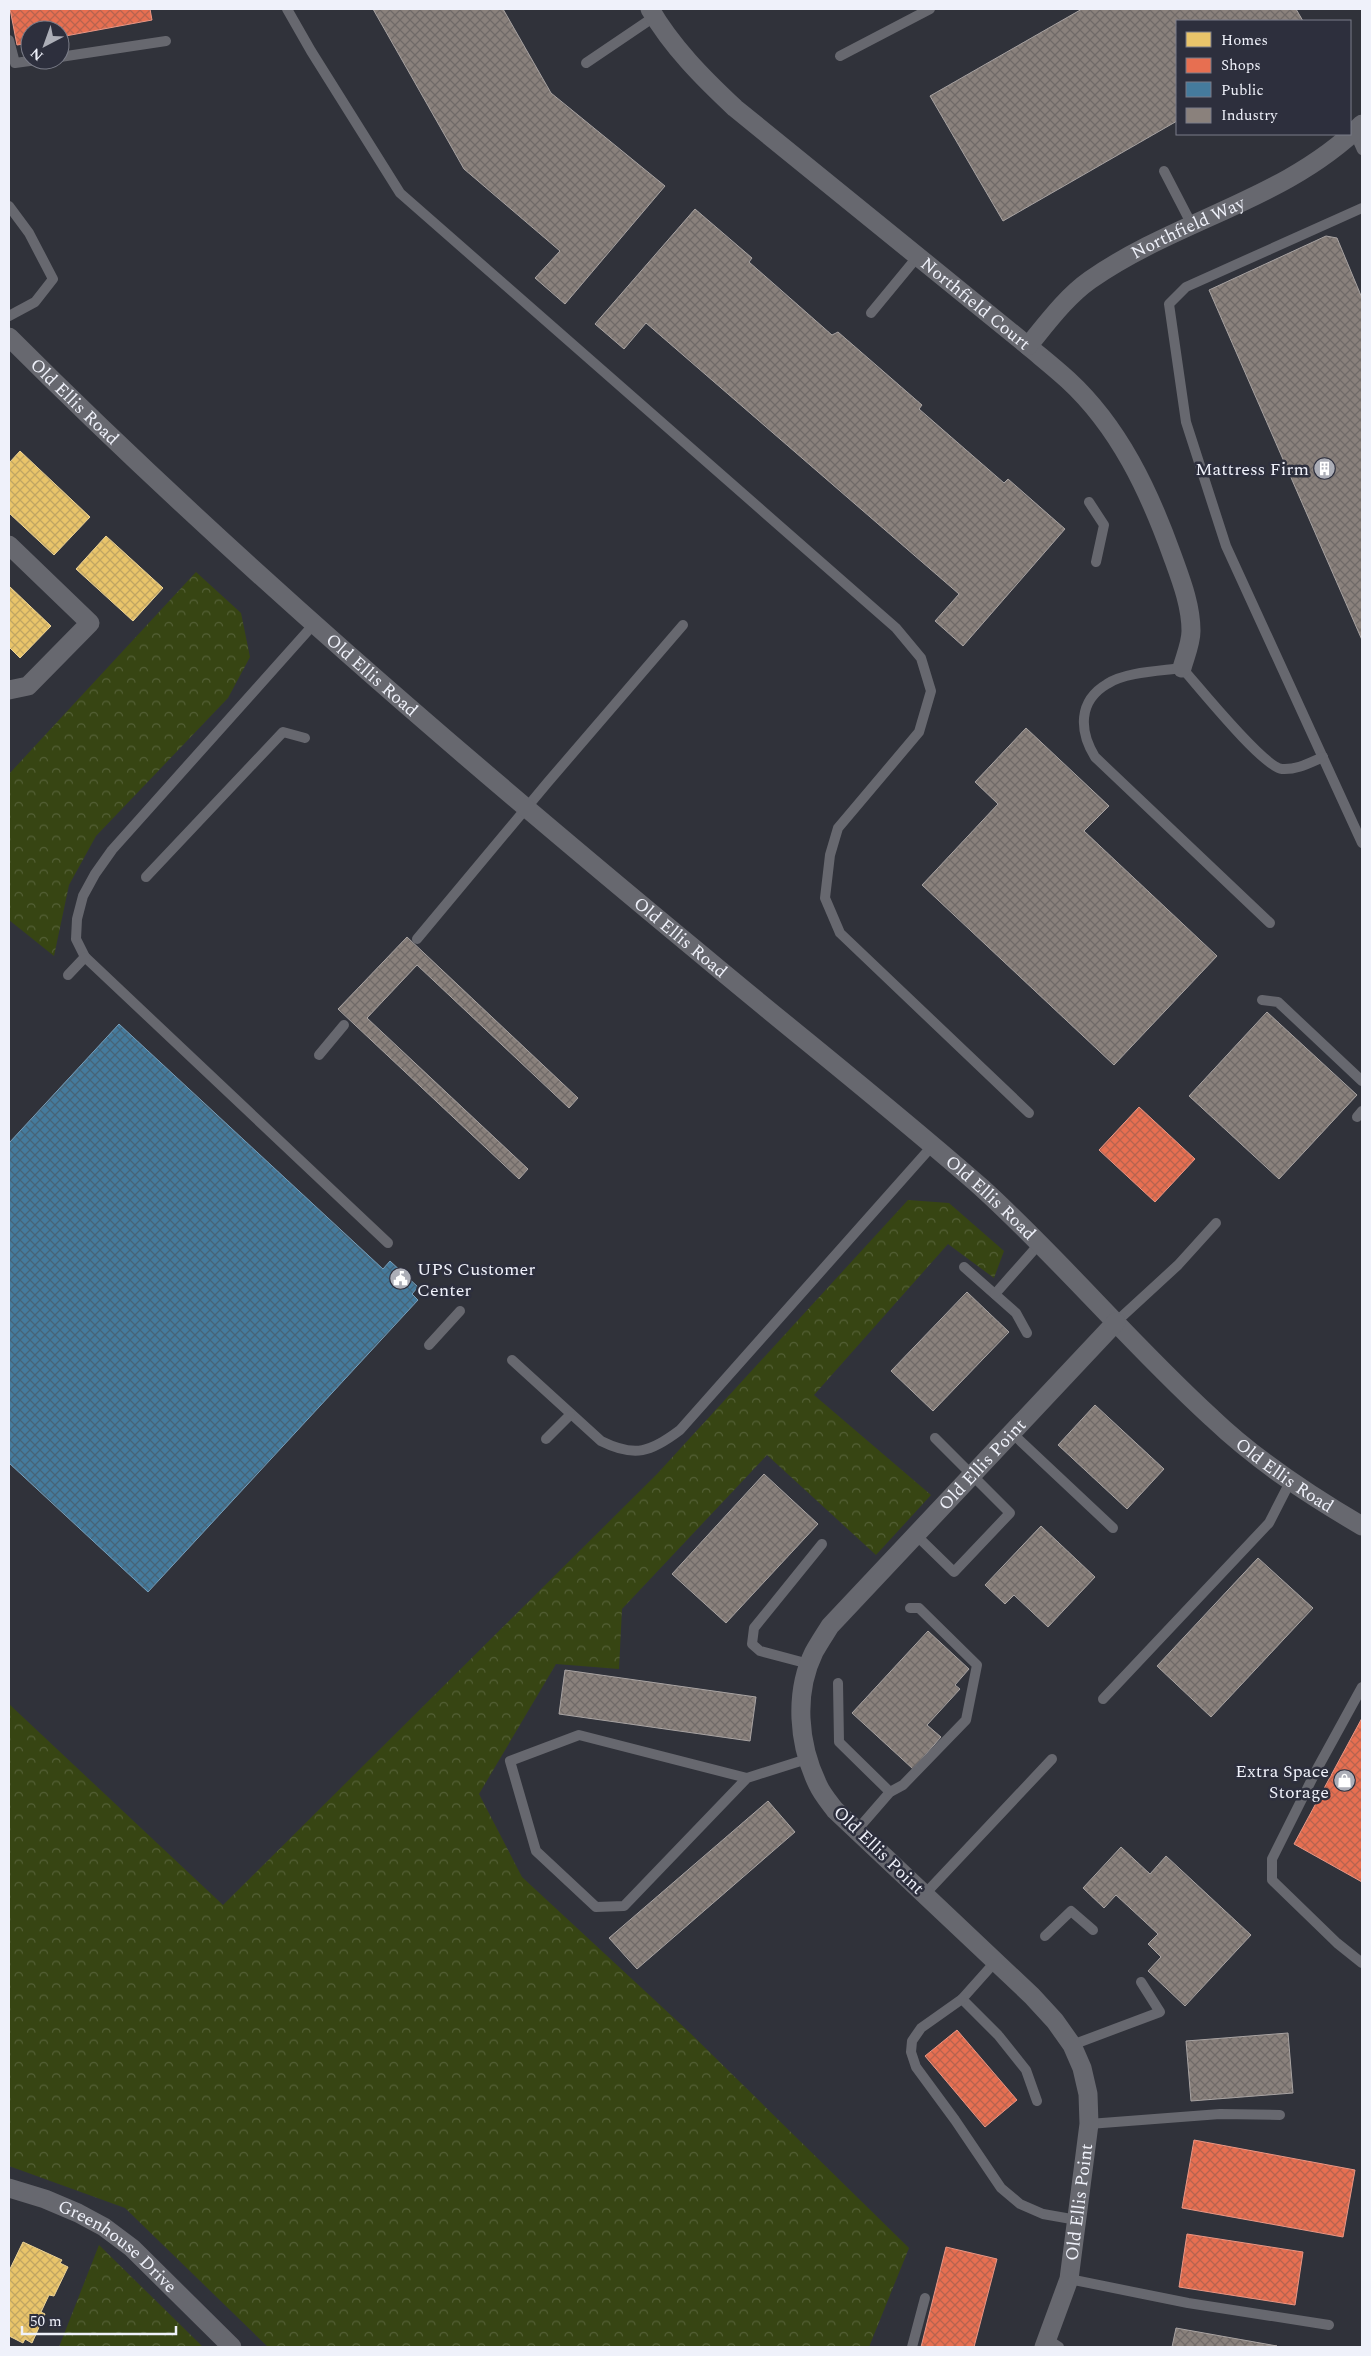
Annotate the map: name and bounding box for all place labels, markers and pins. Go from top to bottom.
place label: Mattress Firm [1195,456,1309,483]
building icon: Mattress Firm [1313,457,1337,481]
place label: UPS Customer Center [417,1256,535,1304]
public building icon: UPS Customer Center [389,1267,413,1291]
place label: Extra Space Storage [1235,1758,1329,1806]
shop icon: Extra Space Storage [1333,1769,1357,1793]

